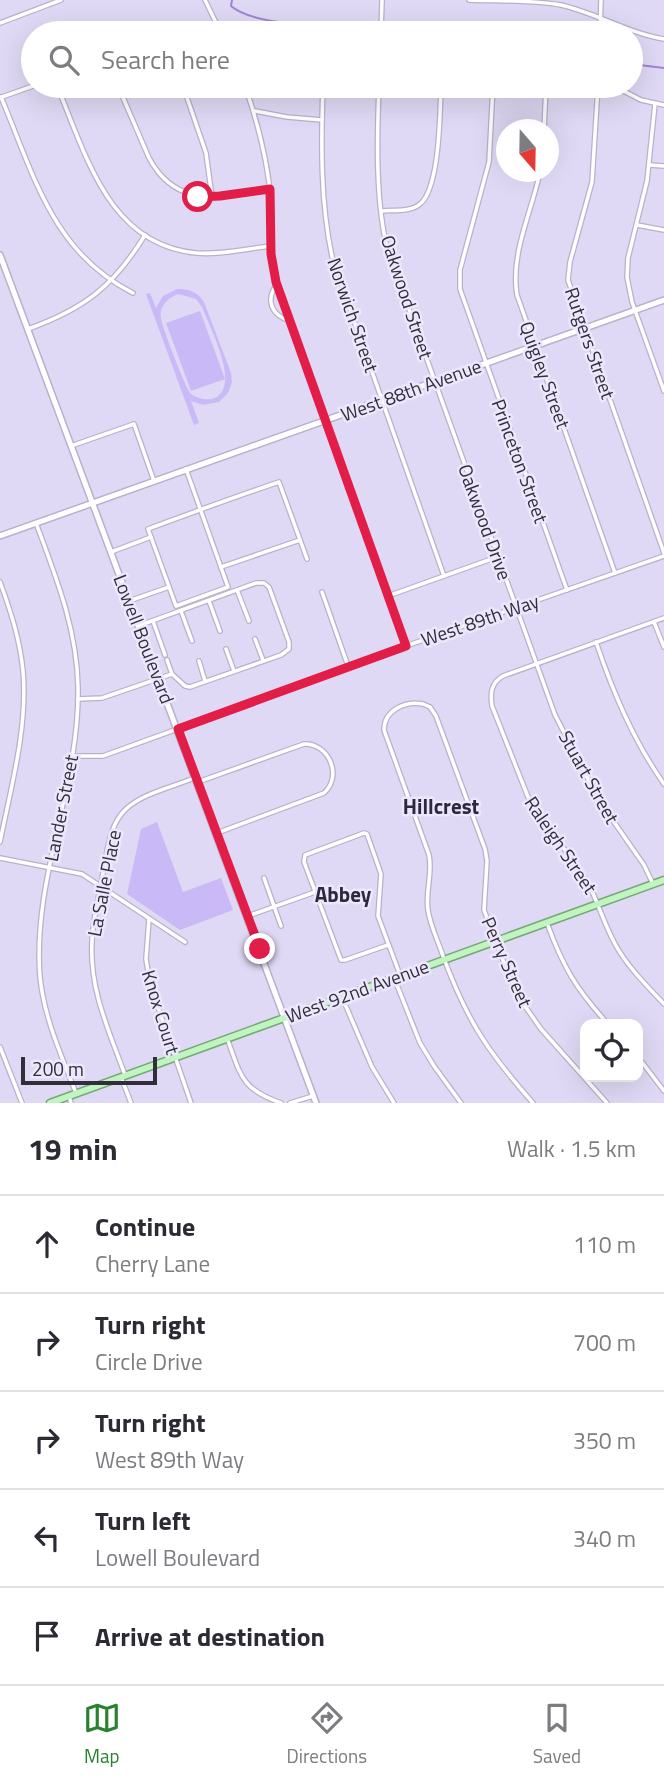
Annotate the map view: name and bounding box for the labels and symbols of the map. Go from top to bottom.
north arrow [496,119,559,182]
route start [182,181,213,212]
street label: Oakwood Street [374,231,441,363]
street label: Norwich Street [320,254,387,376]
street label: Rutgers Street [558,283,623,403]
street label: Quigley Street [513,317,578,433]
street label: West 88th Avenue [337,351,485,428]
street label: Princeton Street [485,395,556,527]
street label: Oakwood Drive [451,460,520,584]
street label: Lowell Boulevard [106,570,182,708]
street label: West 89th Way [417,586,543,653]
street label: Stuart Street [552,725,627,829]
street label: Lander Street [36,752,85,864]
district label: Hillcrest [403,790,480,822]
street label: Raleigh Street [518,790,605,900]
street label: La Salle Place [79,827,128,939]
district label: Abbey [315,878,372,910]
street label: Perry Street [475,912,540,1012]
route end [244,933,275,964]
street label: West 92nd Avenue [281,951,433,1030]
street label: Knox Court [135,966,188,1058]
scale bar [21,1054,158,1086]

